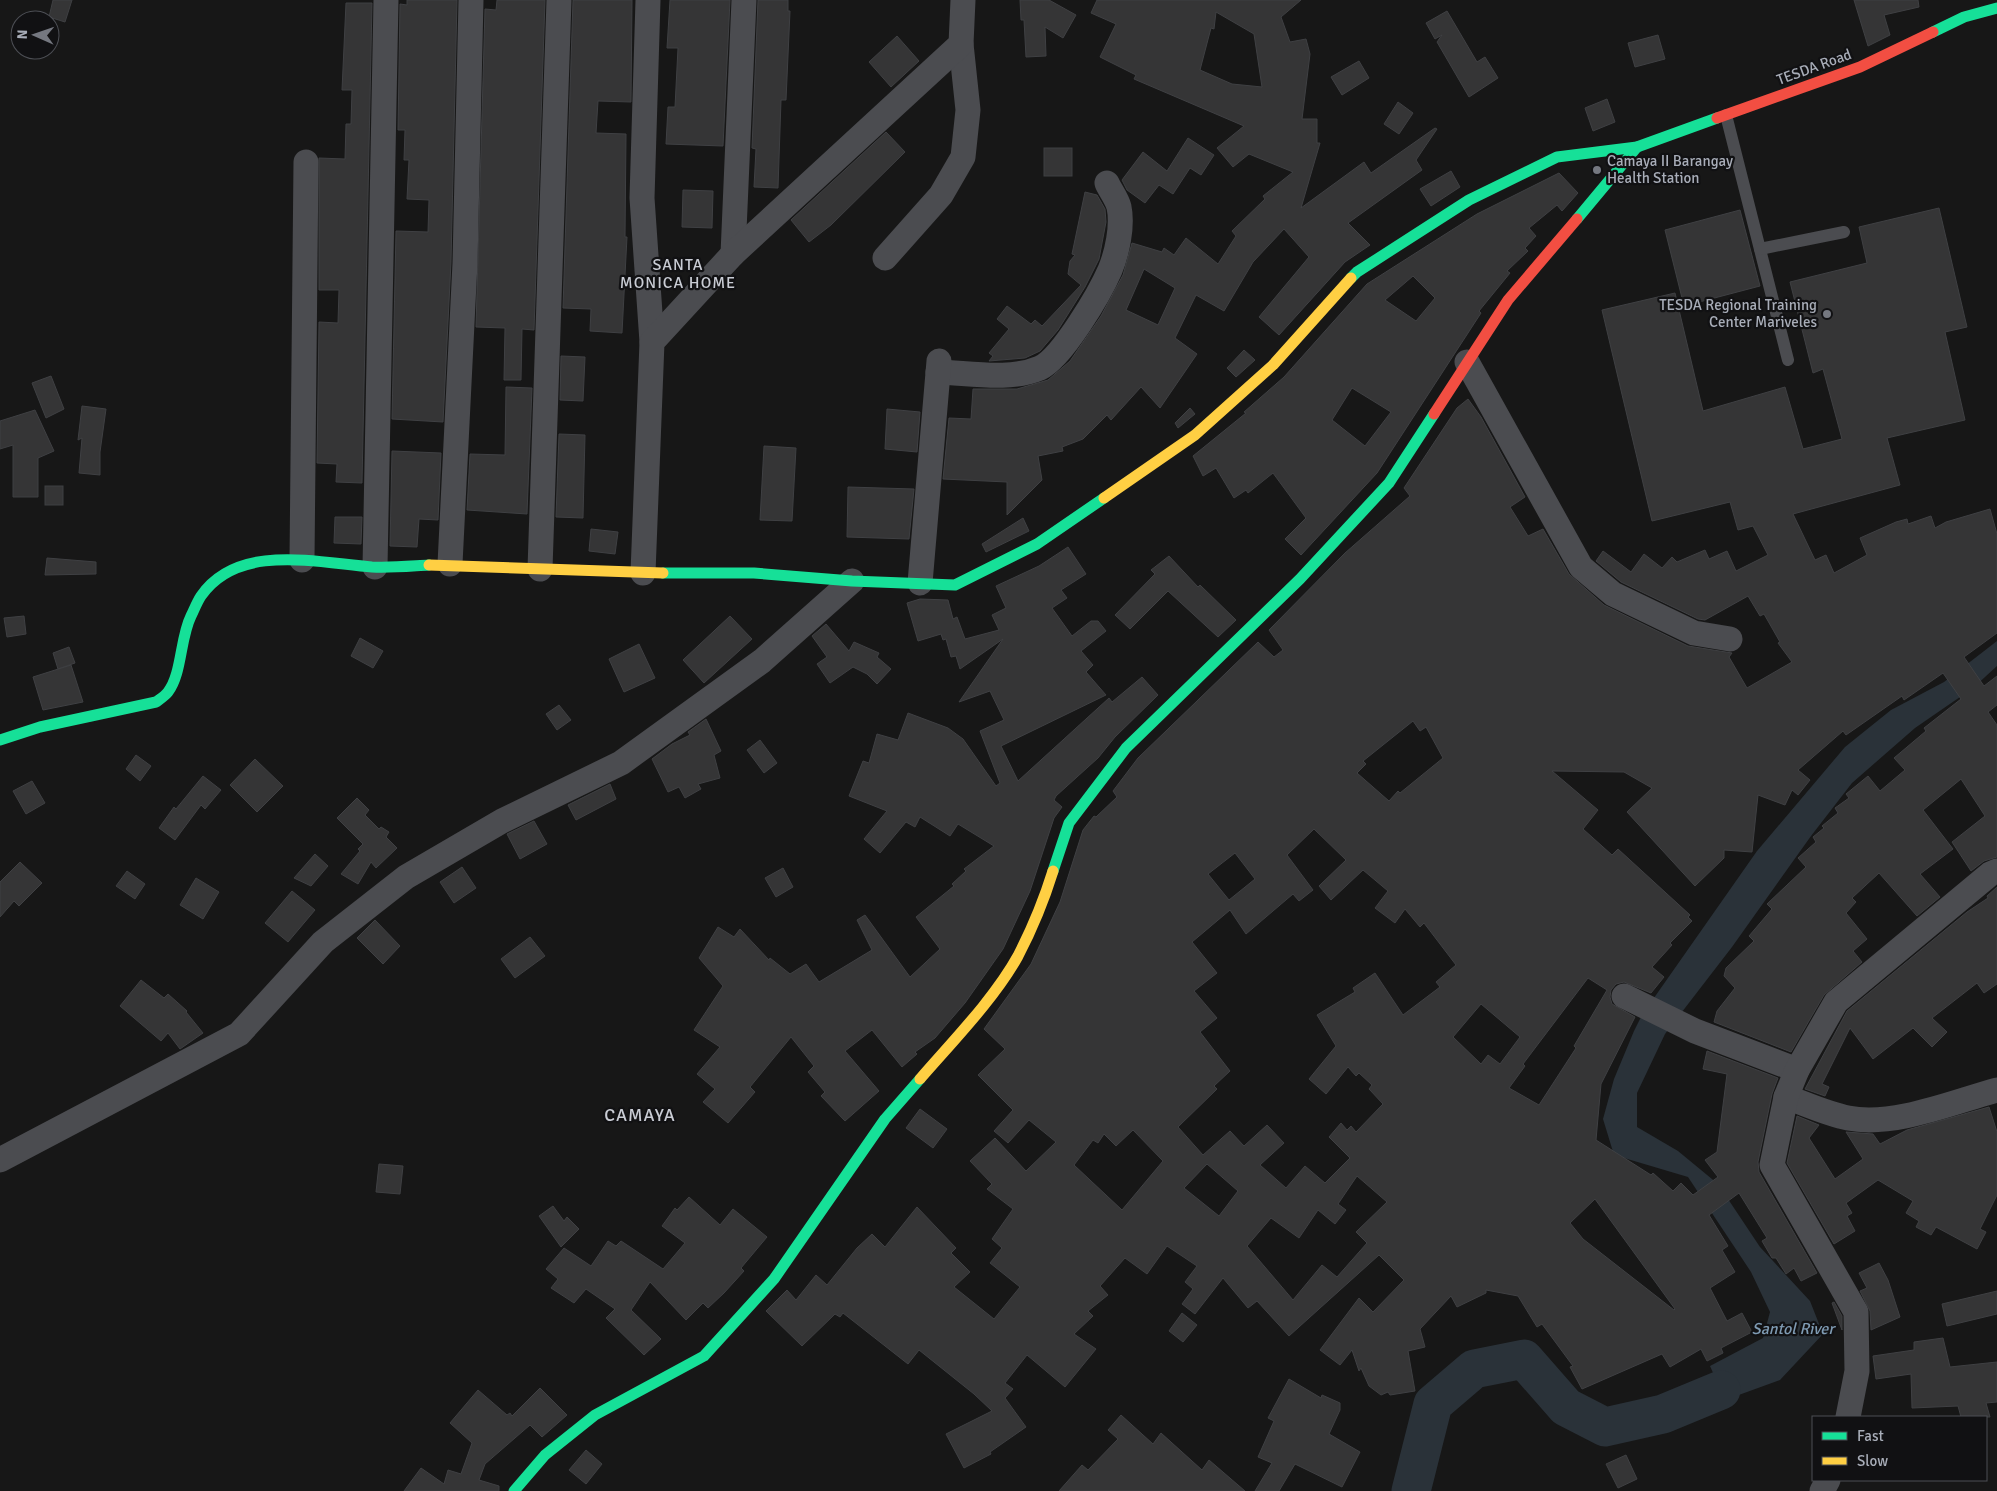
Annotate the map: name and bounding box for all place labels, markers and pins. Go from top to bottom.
place label: Camaya II Barangay Health Station [1607,152,1733,187]
marker: Camaya II Barangay Health Station [1591,164,1603,176]
place label: TESDA Regional Training Center Mariveles [1659,296,1817,331]
marker: TESDA Regional Training Center Mariveles [1821,308,1833,320]

